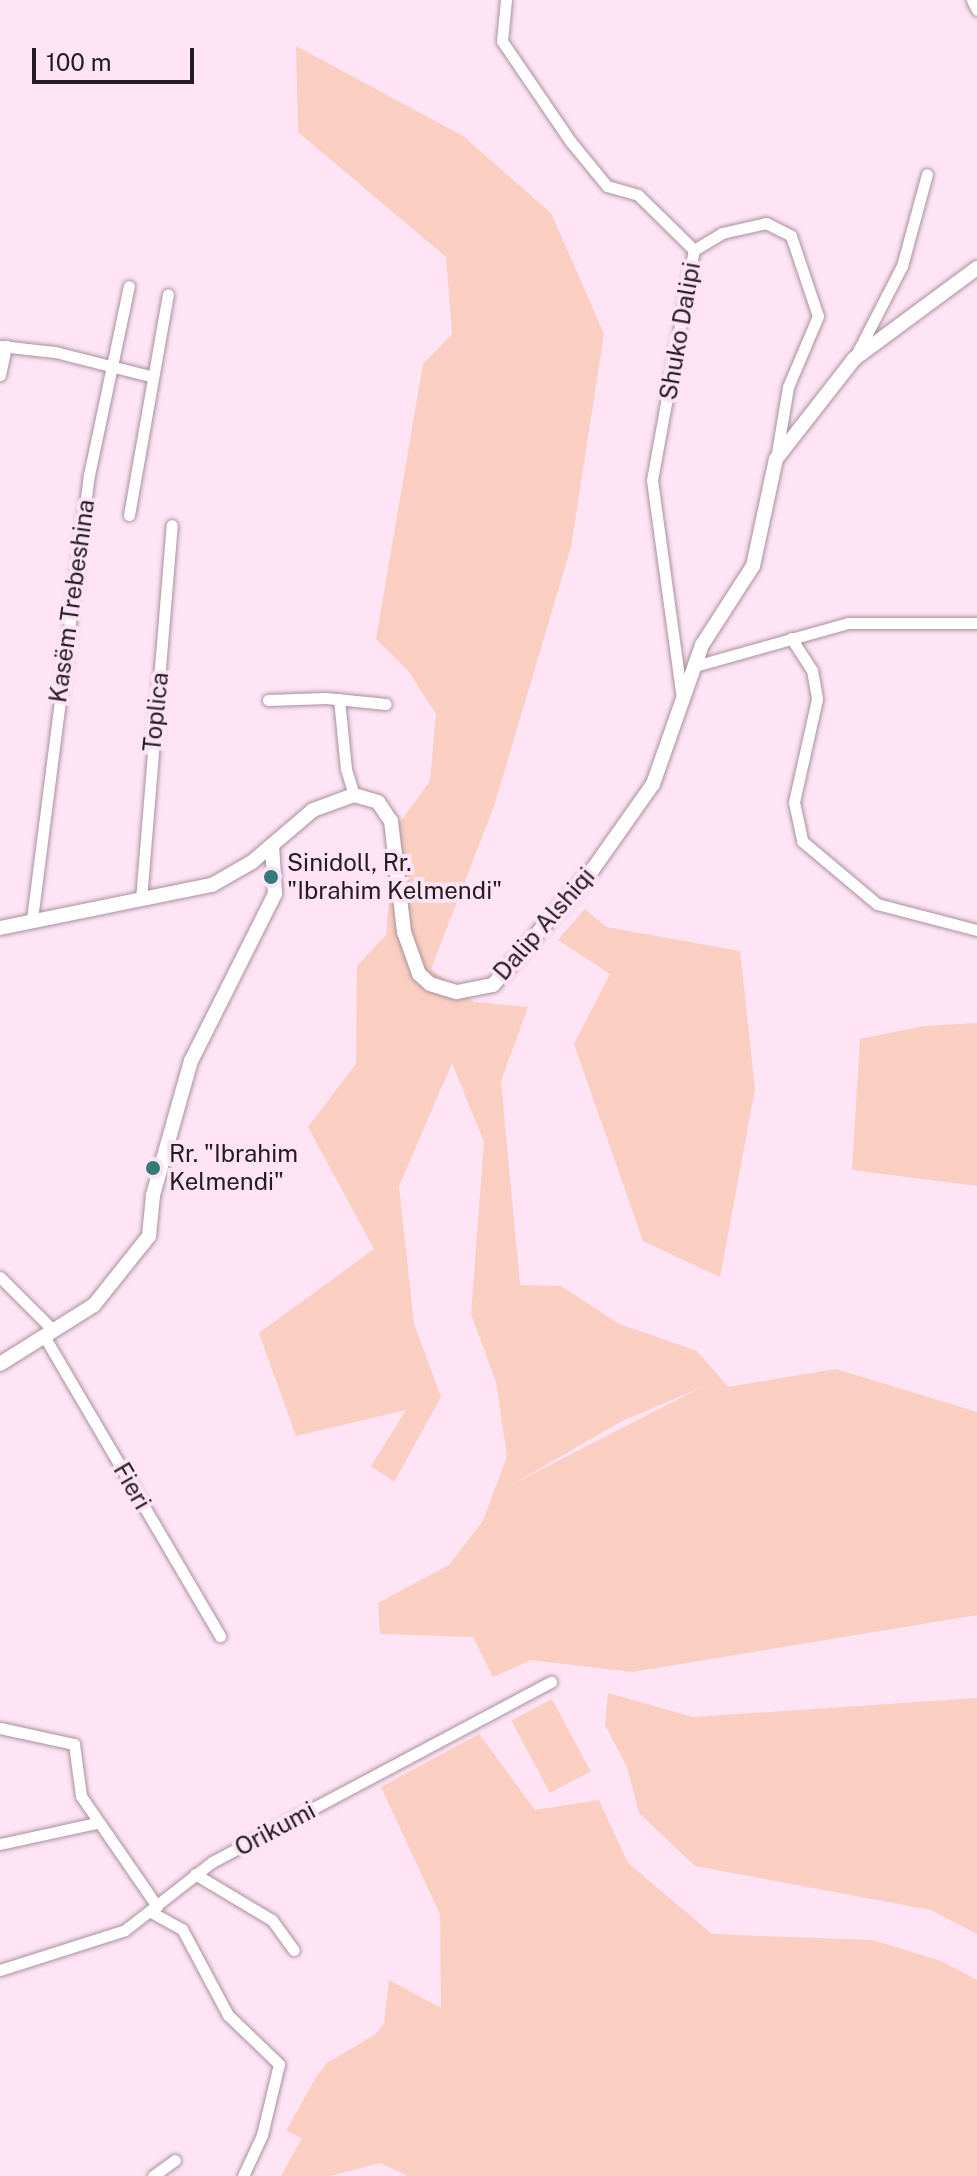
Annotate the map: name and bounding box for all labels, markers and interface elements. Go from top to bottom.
scale bar [36,32,198,82]
text: 100 m [46,48,112,76]
street label: Shuko Dalipi [654,260,706,402]
street label: Kasëm Trebeshina [43,498,101,704]
street label: Toplica [138,671,174,753]
place label: Sinidoll, Rr. "Ibrahim Kelmendi" [287,849,502,905]
street label: Dalip Alshiqi [487,862,601,986]
marker: Sinidoll, Rr. "Ibrahim Kelmendi" [262,868,280,886]
place label: Rr. "Ibrahim Kelmendi" [169,1140,298,1196]
marker: Rr. "Ibrahim Kelmendi" [144,1159,162,1177]
street label: Fieri [107,1458,157,1514]
street label: Orikumi [230,1796,320,1862]

